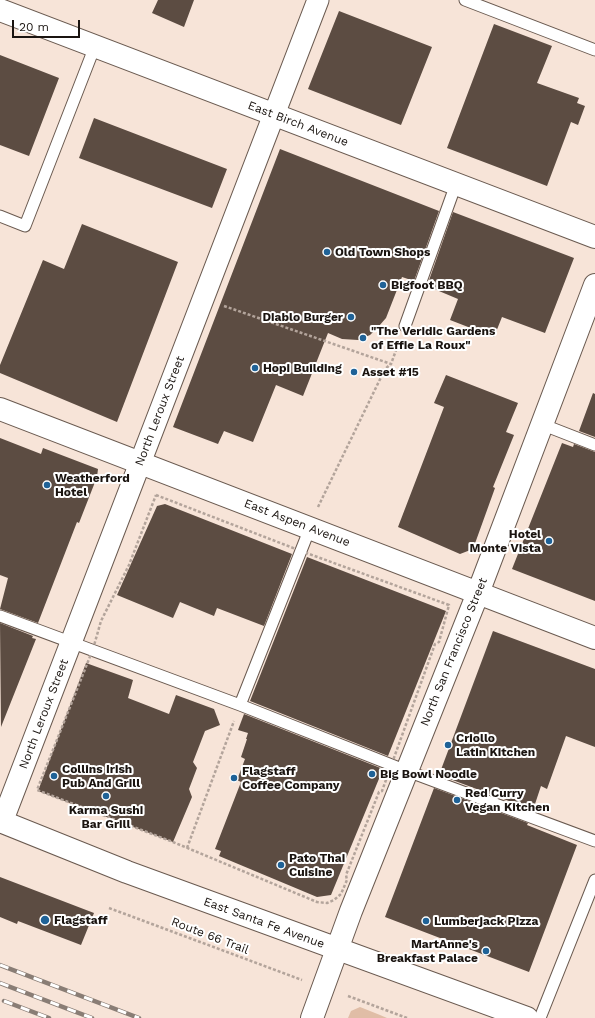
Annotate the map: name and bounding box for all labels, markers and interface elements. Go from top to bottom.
scale bar [14,12,82,38]
text: 20 m [19,20,49,34]
street label: East Birch Avenue [246,98,350,150]
place label: Old Town Shops [335,245,430,259]
marker: Old Town Shops [322,247,332,257]
place label: Bigfoot BBQ [391,278,463,292]
marker: Bigfoot BBQ [378,280,388,290]
place label: Diablo Burger [262,310,343,324]
marker: Diablo Burger [346,312,356,322]
place label: "The Veridic Gardens of Effie La Roux" [371,324,495,352]
marker: "The Veridic Gardens of Effie La Roux" [358,333,368,343]
street label: North Leroux Street [132,354,188,468]
place label: Hopi Building [263,361,342,375]
marker: Hopi Building [250,363,260,373]
place label: Asset #15 [362,365,419,379]
marker: Asset #15 [349,367,359,377]
place label: Weatherford Hotel [55,471,130,499]
marker: Weatherford Hotel [42,480,52,490]
street label: East Aspen Avenue [242,496,352,550]
place label: Hotel Monte Vista [470,527,541,555]
marker: Hotel Monte Vista [544,536,554,546]
street label: North San Francisco Street [418,576,490,728]
street label: North Leroux Street [16,657,72,771]
place label: Criollo Latin Kitchen [456,731,535,759]
marker: Criollo Latin Kitchen [443,740,453,750]
place label: Collins Irish Pub And Grill [62,762,140,790]
place label: Flagstaff Coffee Company [242,764,339,792]
place label: Big Bowl Noodle [380,767,477,781]
marker: Big Bowl Noodle [367,769,377,779]
marker: Collins Irish Pub And Grill [49,771,59,781]
marker: Flagstaff Coffee Company [229,773,239,783]
place label: Red Curry Vegan Kitchen [465,786,550,814]
marker: Karma Sushi Bar Grill [101,791,111,801]
marker: Red Curry Vegan Kitchen [452,795,462,805]
place label: Karma Sushi Bar Grill [69,803,143,831]
place label: Pato Thai Cuisine [289,851,345,879]
marker: Pato Thai Cuisine [276,860,286,870]
street label: East Santa Fe Avenue [202,894,326,952]
place label: Flagstaff [54,913,108,927]
marker: Flagstaff [39,914,51,926]
place label: Lumberjack Pizza [434,914,538,928]
street label: Route 66 Trail [169,915,251,957]
marker: Lumberjack Pizza [421,916,431,926]
place label: MartAnne's Breakfast Palace [377,937,478,965]
marker: MartAnne's Breakfast Palace [481,946,491,956]

